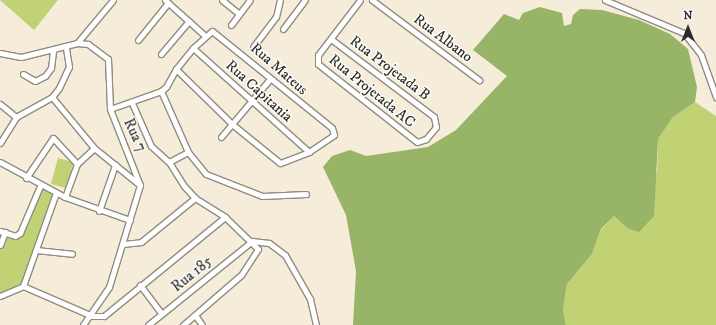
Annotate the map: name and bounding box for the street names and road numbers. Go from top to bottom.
street label: Rua Albano [410,10,476,66]
street label: Rua Projetada B [346,32,434,104]
street label: Rua Mateus [247,39,311,99]
street label: Rua Projetada AC [325,51,419,131]
street label: Rua Capitania [222,56,296,126]
street label: Rua 7 [120,115,150,155]
street label: Rua 185 [168,252,216,296]

